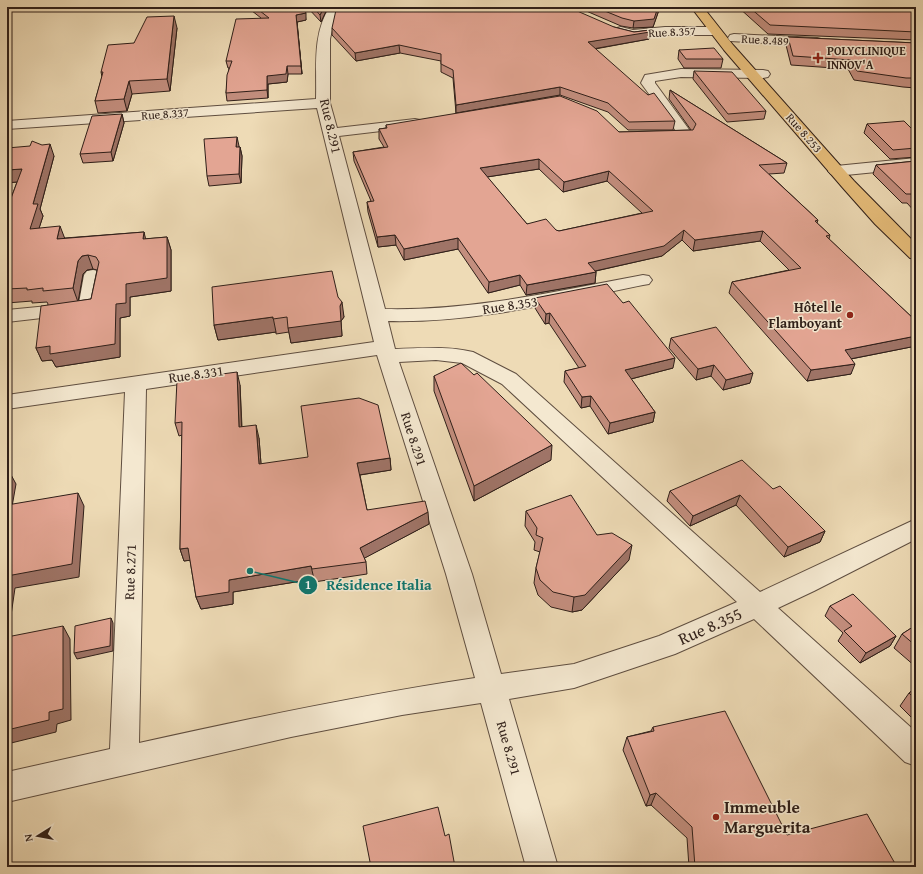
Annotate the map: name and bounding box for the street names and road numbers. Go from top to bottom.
street label: Rue 8.357 [648,22,696,41]
street label: Rue 8.489 [741,30,790,49]
street label: Rue 8.291 [315,97,347,155]
street label: Rue 8.337 [141,103,190,124]
street label: Rue 8.253 [782,109,827,156]
street label: Rue 8.353 [481,291,539,319]
street label: Rue 8.331 [167,360,225,388]
street label: Rue 8.291 [396,409,432,469]
street label: Rue 8.271 [119,544,141,600]
street label: Rue 8.355 [674,600,746,651]
street label: Rue 8.291 [492,718,526,778]

